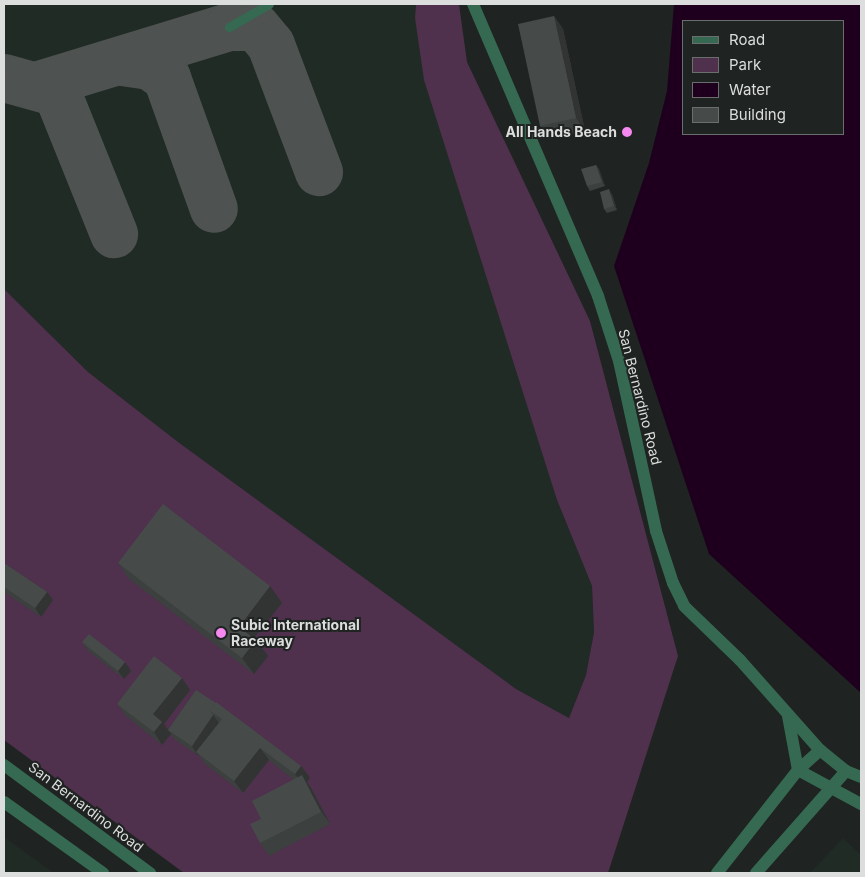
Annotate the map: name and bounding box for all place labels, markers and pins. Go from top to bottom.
place label: All Hands Beach [506,124,617,140]
marker: All Hands Beach [621,126,633,138]
place label: Subic International Raceway [231,617,360,650]
marker: Subic International Raceway [215,627,227,639]

